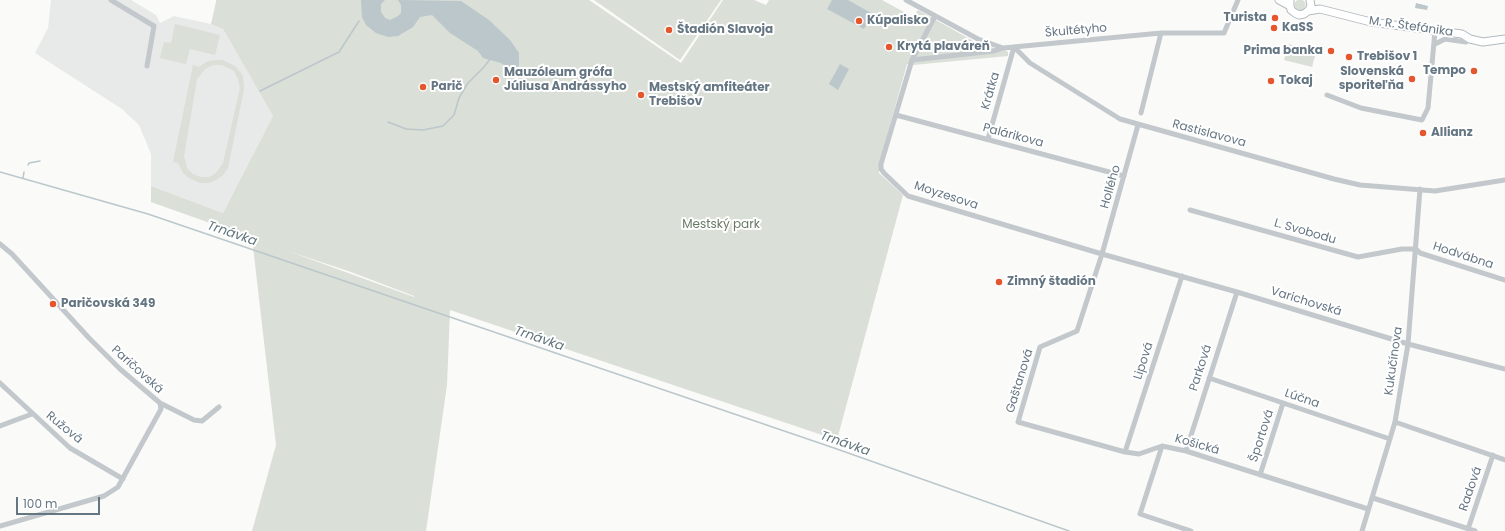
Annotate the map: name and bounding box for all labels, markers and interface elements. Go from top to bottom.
place label: Turista [1223,11,1267,25]
marker: Turista [1270,13,1280,23]
place label: Kúpalisko [867,14,929,28]
street label: M. R. Štefánika [1368,14,1454,40]
marker: Kúpalisko [854,16,864,26]
street label: Škultétyho [1044,21,1108,41]
place label: KaSS [1282,21,1313,35]
place label: Štadión Slavoja [677,23,773,37]
marker: KaSS [1269,23,1279,33]
marker: Štadión Slavoja [664,25,674,35]
place label: Krytá plaváreň [897,40,990,54]
marker: Krytá plaváreň [884,42,894,52]
place label: Prima banka [1243,44,1323,58]
marker: Prima banka [1326,46,1336,56]
place label: Trebišov 1 [1357,50,1417,64]
marker: Trebišov 1 [1344,52,1354,62]
place label: Tempo [1423,64,1466,78]
place label: Slovenská sporiteľňa [1339,65,1404,93]
place label: Mauzóleum grófa Júliusa Andrássyho [504,66,627,94]
marker: Tempo [1469,66,1479,76]
street label: Krátka [979,71,1003,111]
place label: Tokaj [1279,74,1313,88]
marker: Slovenská sporiteľňa [1407,74,1417,84]
marker: Mauzóleum grófa Júliusa Andrássyho [491,75,501,85]
marker: Tokaj [1266,76,1276,86]
place label: Parič [431,80,463,94]
place label: Mestský amfiteáter Trebišov [649,81,770,109]
marker: Parič [418,82,428,92]
marker: Mestský amfiteáter Trebišov [636,90,646,100]
street label: Rastislavova [1171,117,1247,151]
street label: Palárikova [981,121,1045,151]
place label: Allianz [1431,126,1473,140]
marker: Allianz [1418,128,1428,138]
street label: Hollého [1098,164,1124,210]
street label: Moyzesova [912,179,980,213]
street label: L. Svobodu [1272,216,1338,248]
water label: Trnávka [205,218,259,250]
park label: Mestský park [682,218,760,232]
street label: Hodvábna [1431,239,1495,273]
place label: Zimný štadión [1007,275,1096,289]
marker: Zimný štadión [994,277,1004,287]
street label: Varichovská [1269,284,1343,320]
place label: Paričovská 349 [61,297,155,311]
marker: Paričovská 349 [48,299,58,309]
water label: Trnávka [512,323,566,355]
street label: Kukučínova [1382,326,1406,396]
street label: Lipová [1131,340,1157,382]
street label: Paričovská [108,343,166,397]
street label: Parková [1187,343,1215,393]
street label: Gaštanová [1003,347,1037,415]
street label: Lúčna [1283,386,1321,412]
street label: Športová [1247,408,1277,464]
street label: Ružová [43,409,85,447]
water label: Trnávka [818,428,872,460]
street label: Košická [1173,432,1221,458]
street label: Radová [1457,465,1485,513]
scale bar [18,489,102,515]
text: 100 m [23,495,57,512]

